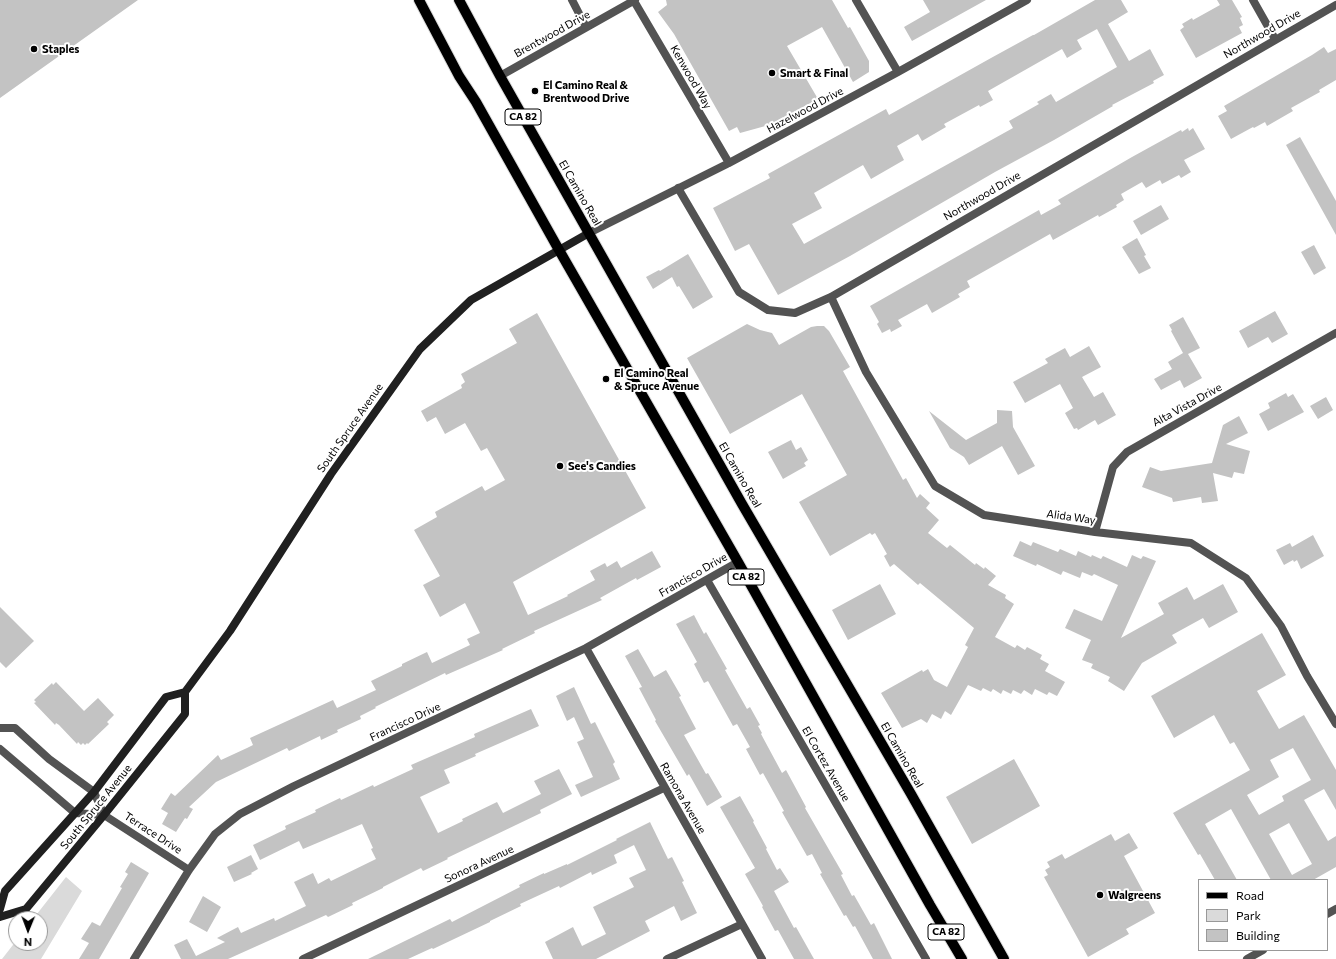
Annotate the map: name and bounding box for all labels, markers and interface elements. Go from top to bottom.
street label: Northwood Drive [1221,7,1303,61]
street label: Brentwood Drive [512,8,592,60]
place label: Staples [42,42,79,56]
street label: Kenwood Way [667,43,715,111]
marker: Staples [29,44,39,54]
place label: Smart & Final [780,66,848,80]
marker: Smart & Final [767,68,777,78]
place label: El Camino Real & Brentwood Drive [543,78,629,104]
street label: Hazelwood Drive [764,84,846,136]
marker: El Camino Real & Brentwood Drive [530,86,540,96]
road number: CA 82 [505,109,541,125]
street label: El Camino Real [556,158,604,228]
street label: Northwood Drive [941,169,1023,223]
place label: El Camino Real & Spruce Avenue [614,366,699,392]
marker: El Camino Real & Spruce Avenue [601,374,611,384]
street label: South Spruce Avenue [314,381,386,475]
street label: Alta Vista Drive [1150,381,1224,429]
street label: El Camino Real [716,440,764,510]
place label: See's Candies [568,459,636,473]
marker: See's Candies [555,461,565,471]
street label: Alida Way [1046,507,1096,527]
street label: Francisco Drive [657,550,729,600]
road number: CA 82 [728,569,764,585]
street label: Francisco Drive [368,700,442,744]
street label: El Camino Real [878,720,926,790]
street label: El Cortez Avenue [799,724,853,804]
street label: Ramona Avenue [657,760,709,836]
street label: South Spruce Avenue [58,762,134,852]
street label: Terrace Drive [122,809,184,857]
street label: Sonora Avenue [442,842,516,886]
legend [1198,879,1328,951]
place label: Walgreens [1108,888,1161,902]
text: Road [1236,888,1264,902]
marker: Walgreens [1095,890,1105,900]
text: Park [1236,908,1261,922]
north arrow [8,911,48,951]
road number: CA 82 [928,924,964,940]
text: Building [1236,928,1280,942]
text: N [24,936,32,949]

